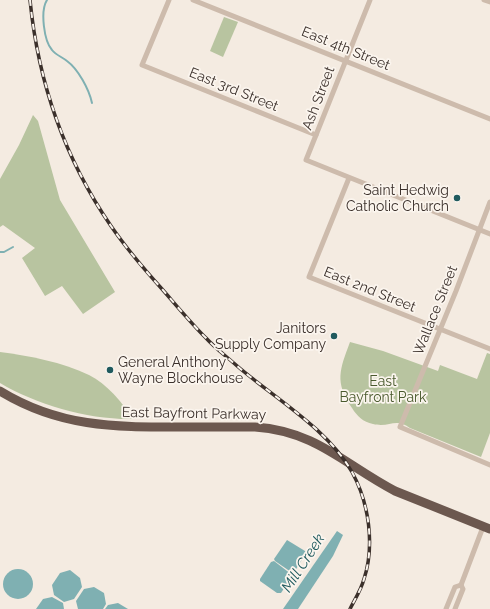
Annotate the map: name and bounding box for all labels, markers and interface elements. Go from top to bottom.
street label: East 4th Street [299,23,393,73]
street label: East 3rd Street [187,64,281,114]
street label: Ash Street [299,64,338,132]
place label: Saint Hedwig Catholic Church [346,182,449,214]
marker: Saint Hedwig Catholic Church [452,193,462,203]
street label: East 2nd Street [322,263,419,315]
street label: Wallace Street [410,263,460,357]
place label: Janitors Supply Company [215,320,326,352]
marker: Janitors Supply Company [329,331,339,341]
place label: General Anthony Wayne Blockhouse [118,354,243,386]
marker: General Anthony Wayne Blockhouse [105,365,115,375]
park label: East Bayfront Park [340,373,427,405]
street label: East Bayfront Parkway [122,404,267,422]
water label: Mill Creek [278,530,328,596]

